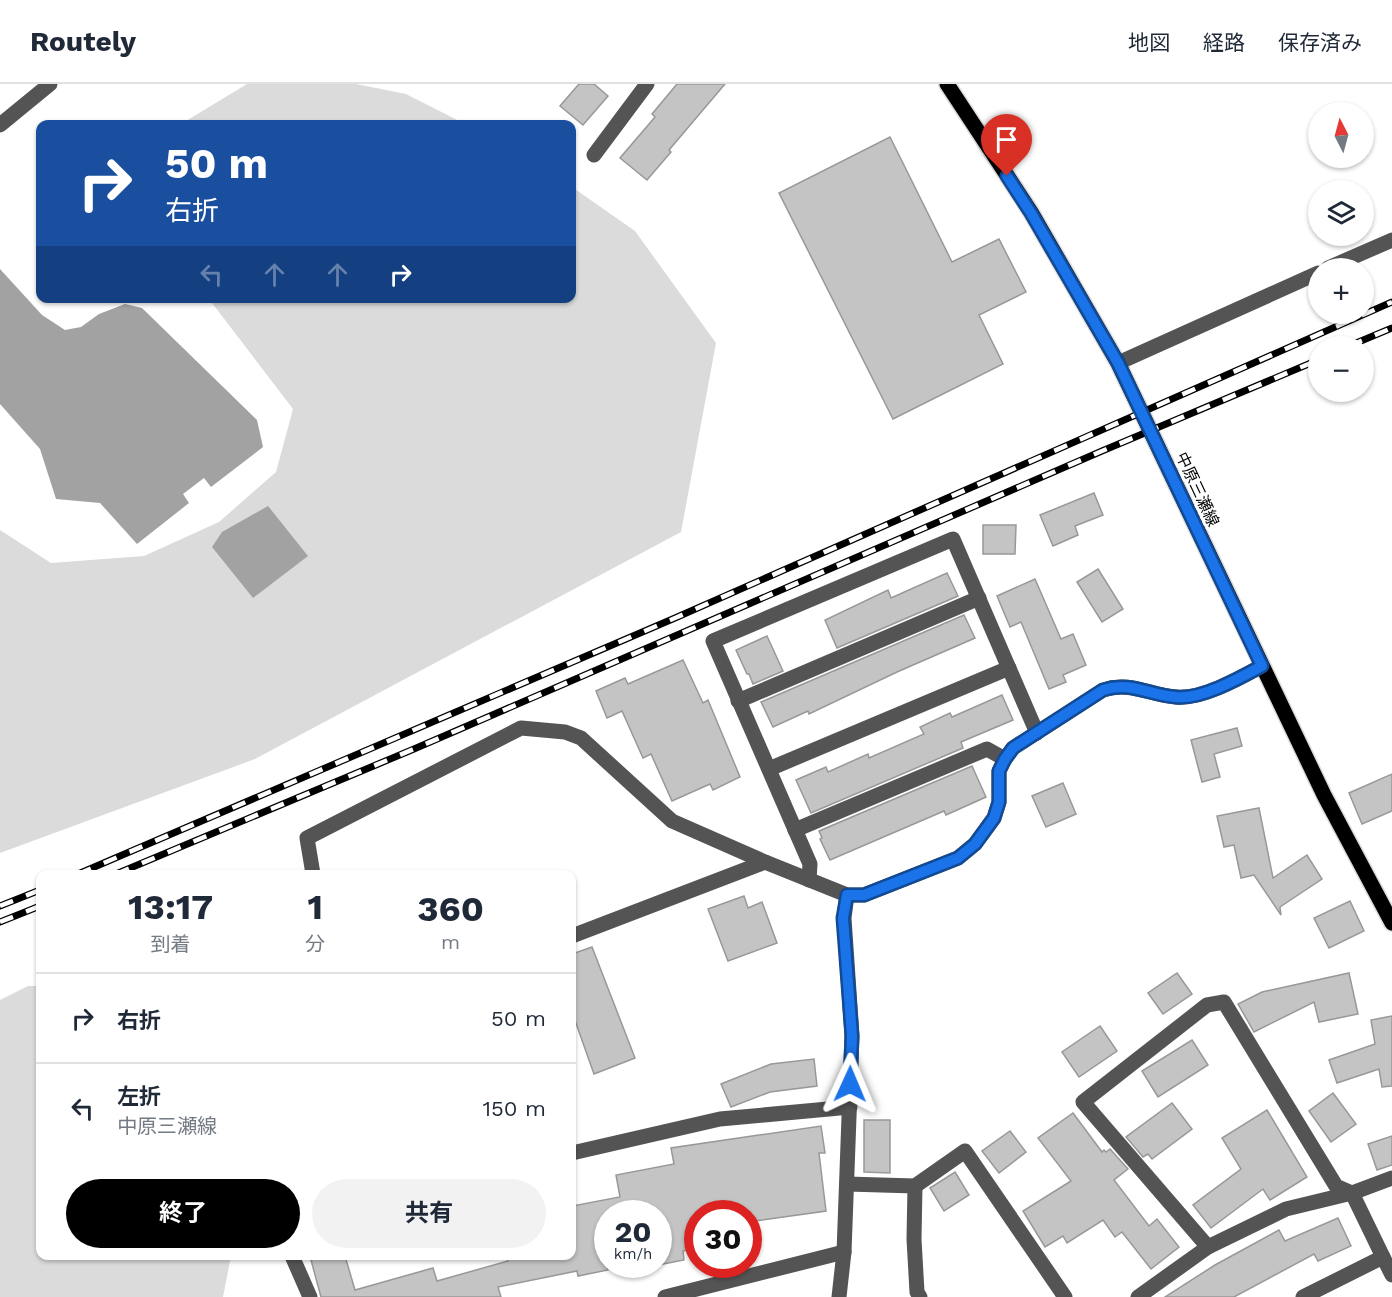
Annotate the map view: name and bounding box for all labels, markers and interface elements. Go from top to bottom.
text: Routely [30,25,136,58]
text: 地図 [1128,30,1170,55]
text: 経路 [1203,30,1245,55]
text: 保存済み [1278,30,1362,55]
north arrow [1308,102,1374,168]
map controls [1308,102,1374,402]
pin [981,114,1032,176]
icon: arrive [990,123,1023,156]
text: 50 m [165,139,268,188]
icon: right [66,144,144,222]
button: layers [1308,180,1374,246]
text: 右折 [165,195,219,227]
icon: left [195,258,228,291]
icon: ahead [258,258,291,291]
icon: ahead [321,258,354,291]
icon: right [384,258,417,291]
button: + [1308,258,1374,324]
button: − [1308,336,1374,402]
street label: 中原三瀬線 [1172,449,1223,529]
text: 13:17 [128,886,213,928]
text: 1 [307,886,323,928]
text: 360 [417,888,484,930]
text: m [441,930,460,954]
text: 到着 [151,932,191,956]
text: 分 [305,932,325,956]
icon: right [66,1002,99,1035]
text: 50 m [491,1006,546,1031]
text: 右折 [117,1008,161,1033]
position arrow [818,1052,882,1116]
text: 左折 [117,1084,161,1109]
icon: left [66,1092,99,1125]
text: 150 m [482,1096,546,1121]
text: 中原三瀬線 [117,1114,217,1138]
button: 終了 [66,1179,300,1248]
button: 共有 [312,1179,546,1248]
speed limit sign: 30 [684,1200,762,1278]
text: 20 [614,1214,652,1249]
text: km/h [614,1245,652,1263]

